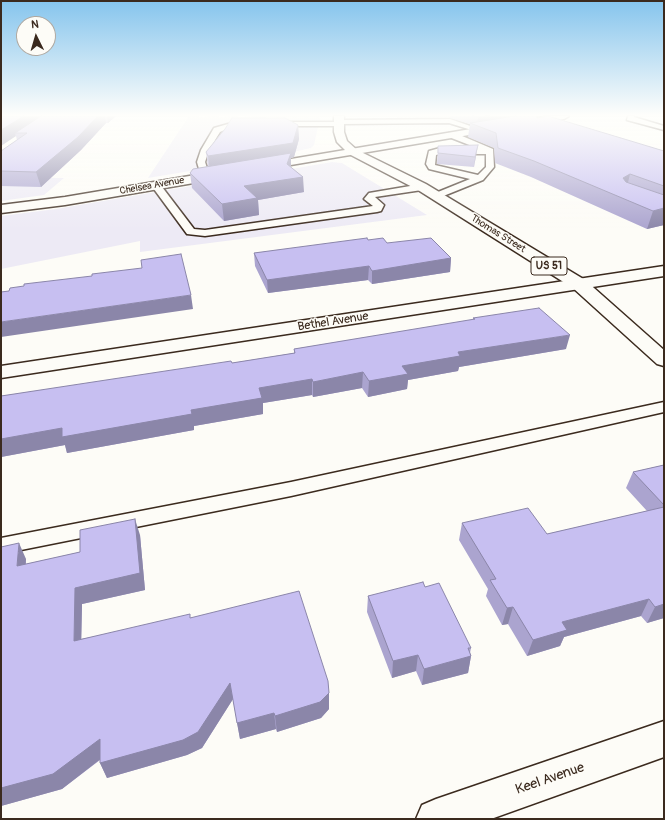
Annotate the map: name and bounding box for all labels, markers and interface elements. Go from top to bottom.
north arrow [16,16,56,56]
text: N [31,18,39,31]
street label: Chelsea Avenue [119,174,185,198]
street label: Thomas Street [468,212,528,256]
road number: US 51 [531,257,567,275]
street label: Bethel Avenue [297,309,369,335]
street label: Keel Avenue [513,759,587,799]

